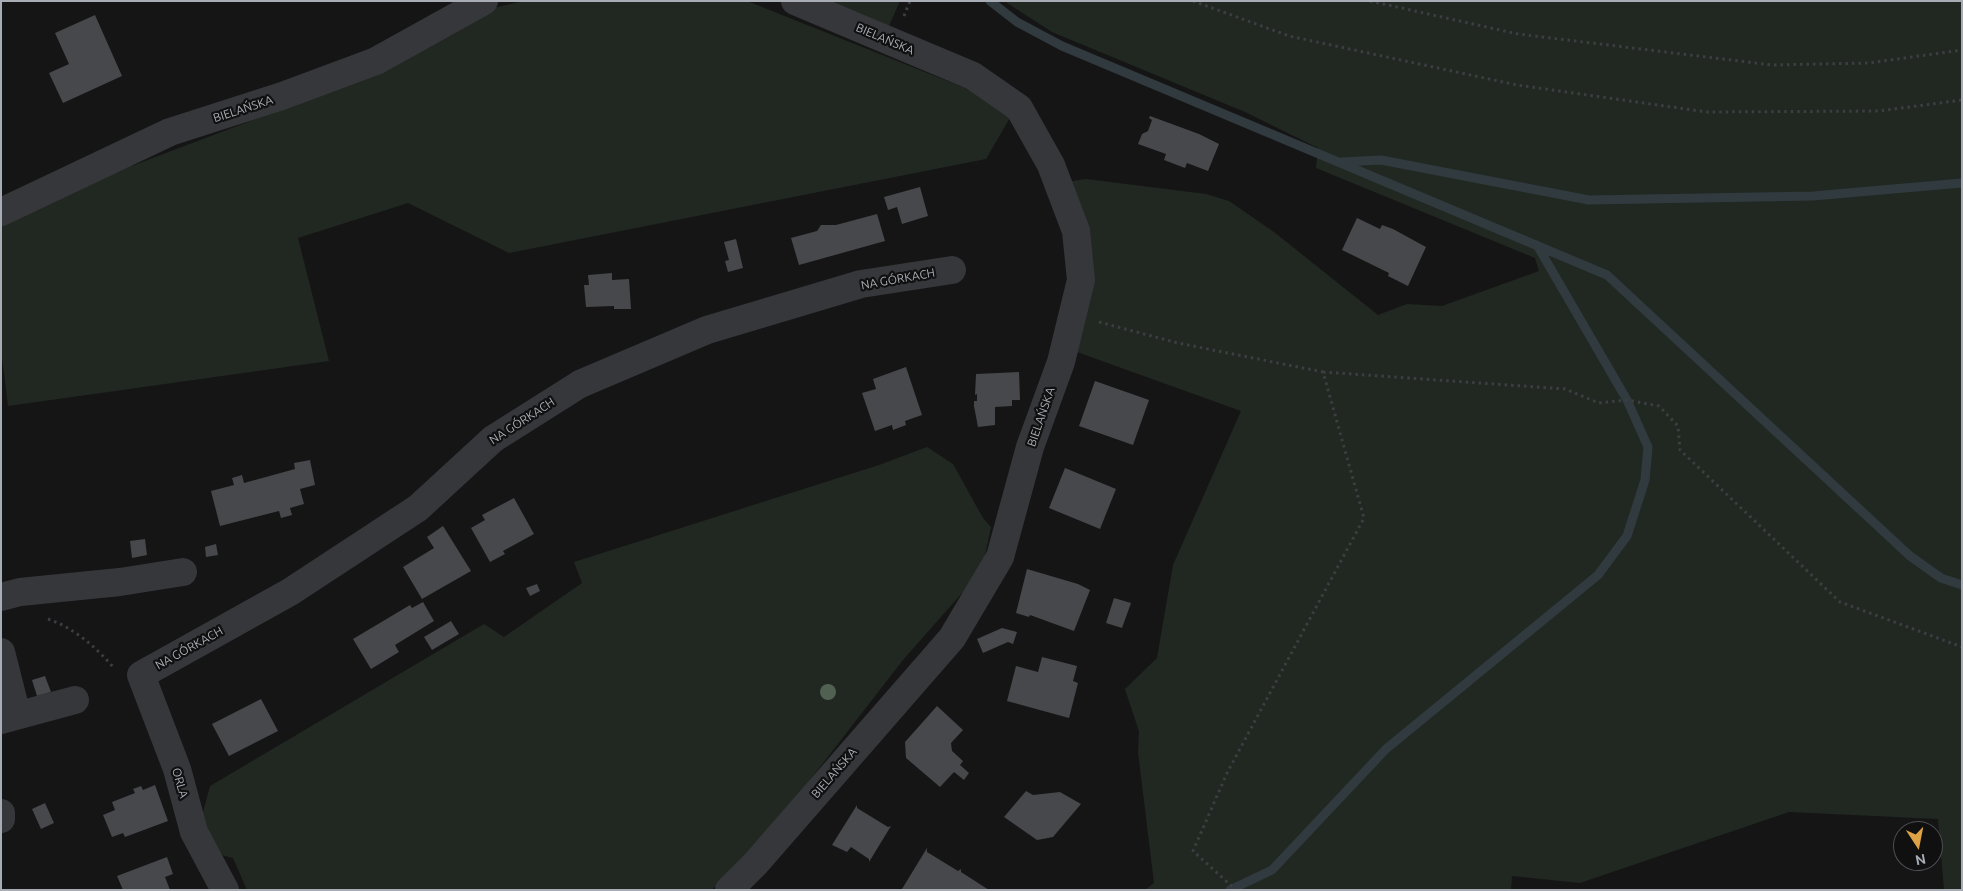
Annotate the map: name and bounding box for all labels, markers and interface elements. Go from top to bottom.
street label: BIELAŃSKA [854,20,916,58]
street label: BIELAŃSKA [211,93,275,125]
street label: NA GÓRKACH [860,265,936,293]
street label: BIELAŃSKA [1024,385,1058,449]
street label: NA GÓRKACH [487,395,557,447]
street label: NA GÓRKACH [153,624,225,672]
street label: BIELAŃSKA [808,745,860,801]
street label: ORLA [169,766,191,800]
north arrow [1893,821,1943,871]
text: N [1914,851,1927,869]

